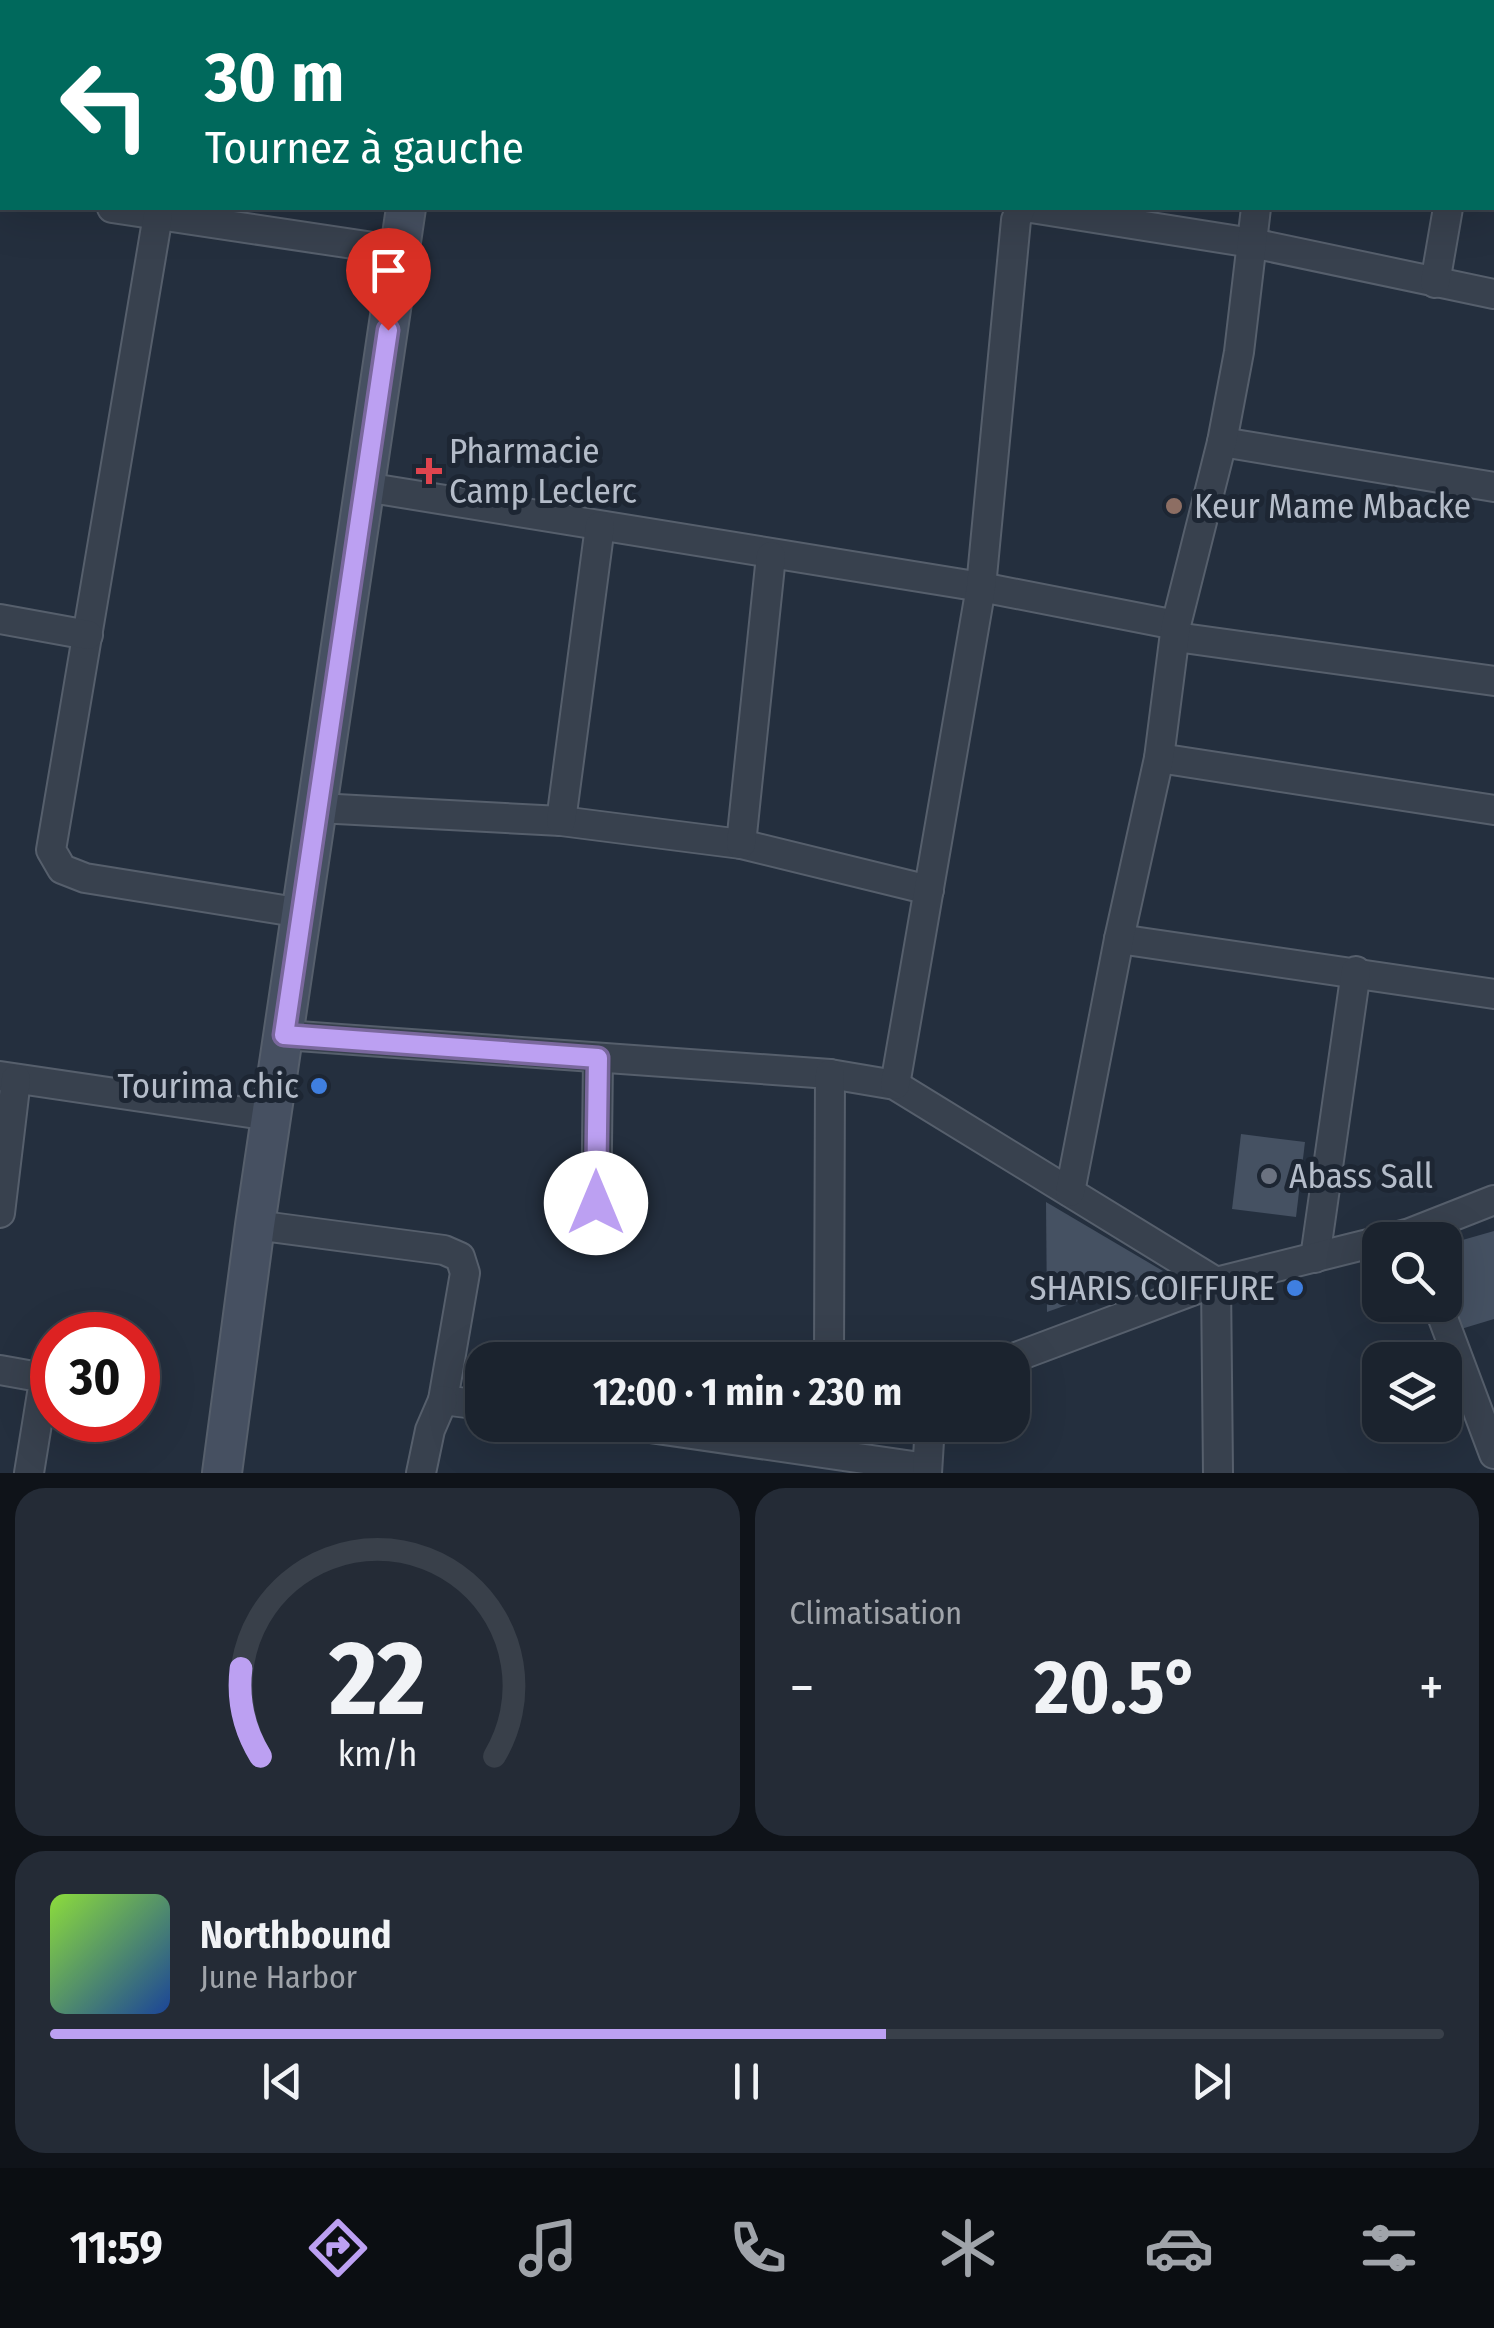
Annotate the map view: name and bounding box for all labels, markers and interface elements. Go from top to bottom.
text: 30 m [205,36,344,120]
icon: left [40,40,170,170]
text: Tournez à gauche [205,121,524,175]
pin [346,228,431,331]
icon: arrive [361,243,416,298]
place label: Pharmacie Camp Leclerc [449,430,637,512]
marker: Pharmacie Camp Leclerc [418,460,440,482]
place label: Keur Mame Mbacke [1194,485,1471,527]
marker: Keur Mame Mbacke [1163,495,1185,517]
place label: Tourima chic [117,1065,299,1107]
marker: Tourima chic [308,1075,330,1097]
position arrow [544,1151,648,1255]
place label: Abass Sall [1289,1155,1433,1197]
marker: Abass Sall [1258,1165,1280,1187]
map controls [1362,1222,1462,1442]
button: search [1362,1222,1462,1322]
place label: SHARIS COIFFURE [1029,1267,1275,1309]
marker: SHARIS COIFFURE [1284,1277,1306,1299]
speed limit sign: 30 [30,1312,160,1442]
button: layers [1362,1342,1462,1442]
text: 12:00 · 1 min · 230 m [593,1369,902,1415]
text: Climatisation [790,1594,962,1632]
text: 22 [328,1617,425,1742]
text: 20.5° [1034,1643,1199,1733]
text: − [790,1655,814,1721]
text: + [1419,1655,1444,1721]
text: km/h [337,1733,417,1775]
text: Northbound [200,1912,392,1958]
text: June Harbor [200,1958,357,1996]
icon: previous [255,2054,310,2109]
icon: pause [719,2054,774,2109]
icon: next [1184,2054,1239,2109]
icon: directions [303,2213,373,2283]
icon: music [513,2213,583,2283]
icon: phone [723,2213,793,2283]
icon: climate [933,2213,1003,2283]
icon: car [1144,2213,1214,2283]
icon: filters [1354,2213,1424,2283]
text: 11:59 [70,2221,163,2275]

